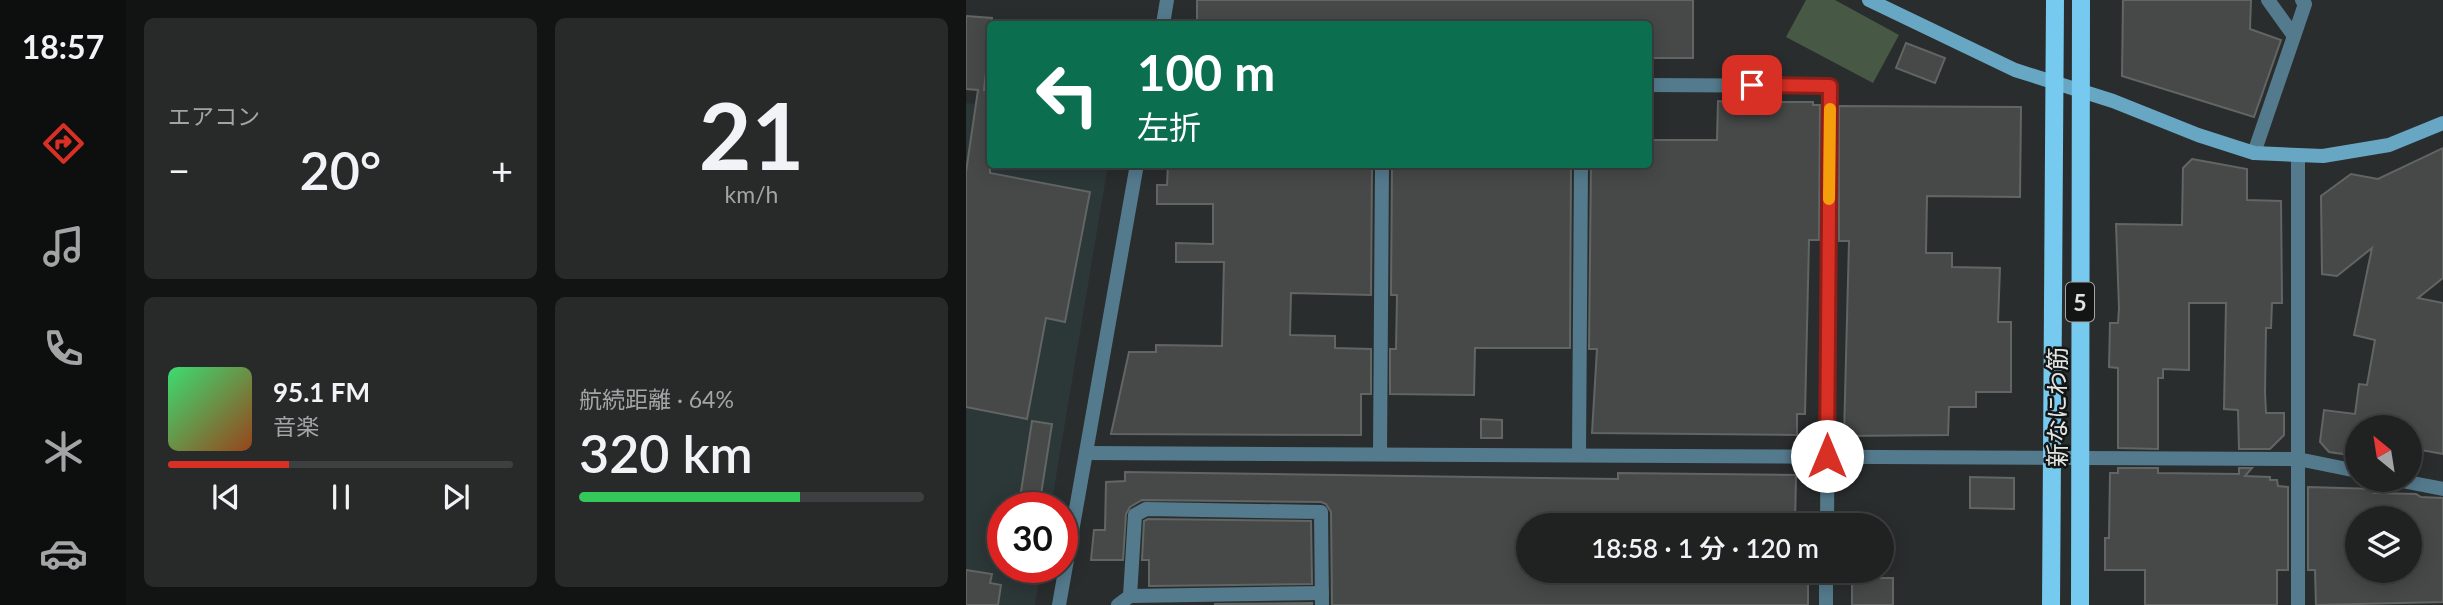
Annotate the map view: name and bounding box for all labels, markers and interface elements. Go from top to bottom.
text: 18:57 [22,27,104,66]
text: 100 m [1137,43,1275,101]
icon: left [1022,49,1113,140]
pin [1722,55,1782,115]
icon: arrive [1733,66,1771,104]
text: 21 [699,80,804,189]
text: エアコン [168,102,260,130]
text: 左折 [1137,107,1201,146]
icon: directions [39,119,88,168]
text: 20° [300,139,381,201]
text: − [168,147,190,193]
text: + [491,147,513,193]
text: km/h [725,180,778,208]
icon: music [39,222,88,271]
road number: 5 [2066,282,2094,322]
icon: phone [39,324,88,373]
street label: 新なにわ筋 [2042,347,2071,467]
text: 95.1 FM [273,376,370,408]
text: 航続距離 · 64% [579,385,734,413]
text: 音楽 [273,412,319,440]
north arrow [2345,415,2422,492]
map controls [2345,415,2422,583]
position arrow [1790,419,1864,493]
text: 320 km [579,422,753,484]
icon: climate [39,427,88,476]
icon: previous [207,478,245,516]
icon: pause [322,478,360,516]
icon: next [437,478,475,516]
speed limit sign: 30 [987,492,1078,583]
button: layers [2345,506,2422,583]
icon: car [39,529,88,578]
text: 18:58 · 1 分 · 120 m [1591,532,1819,564]

